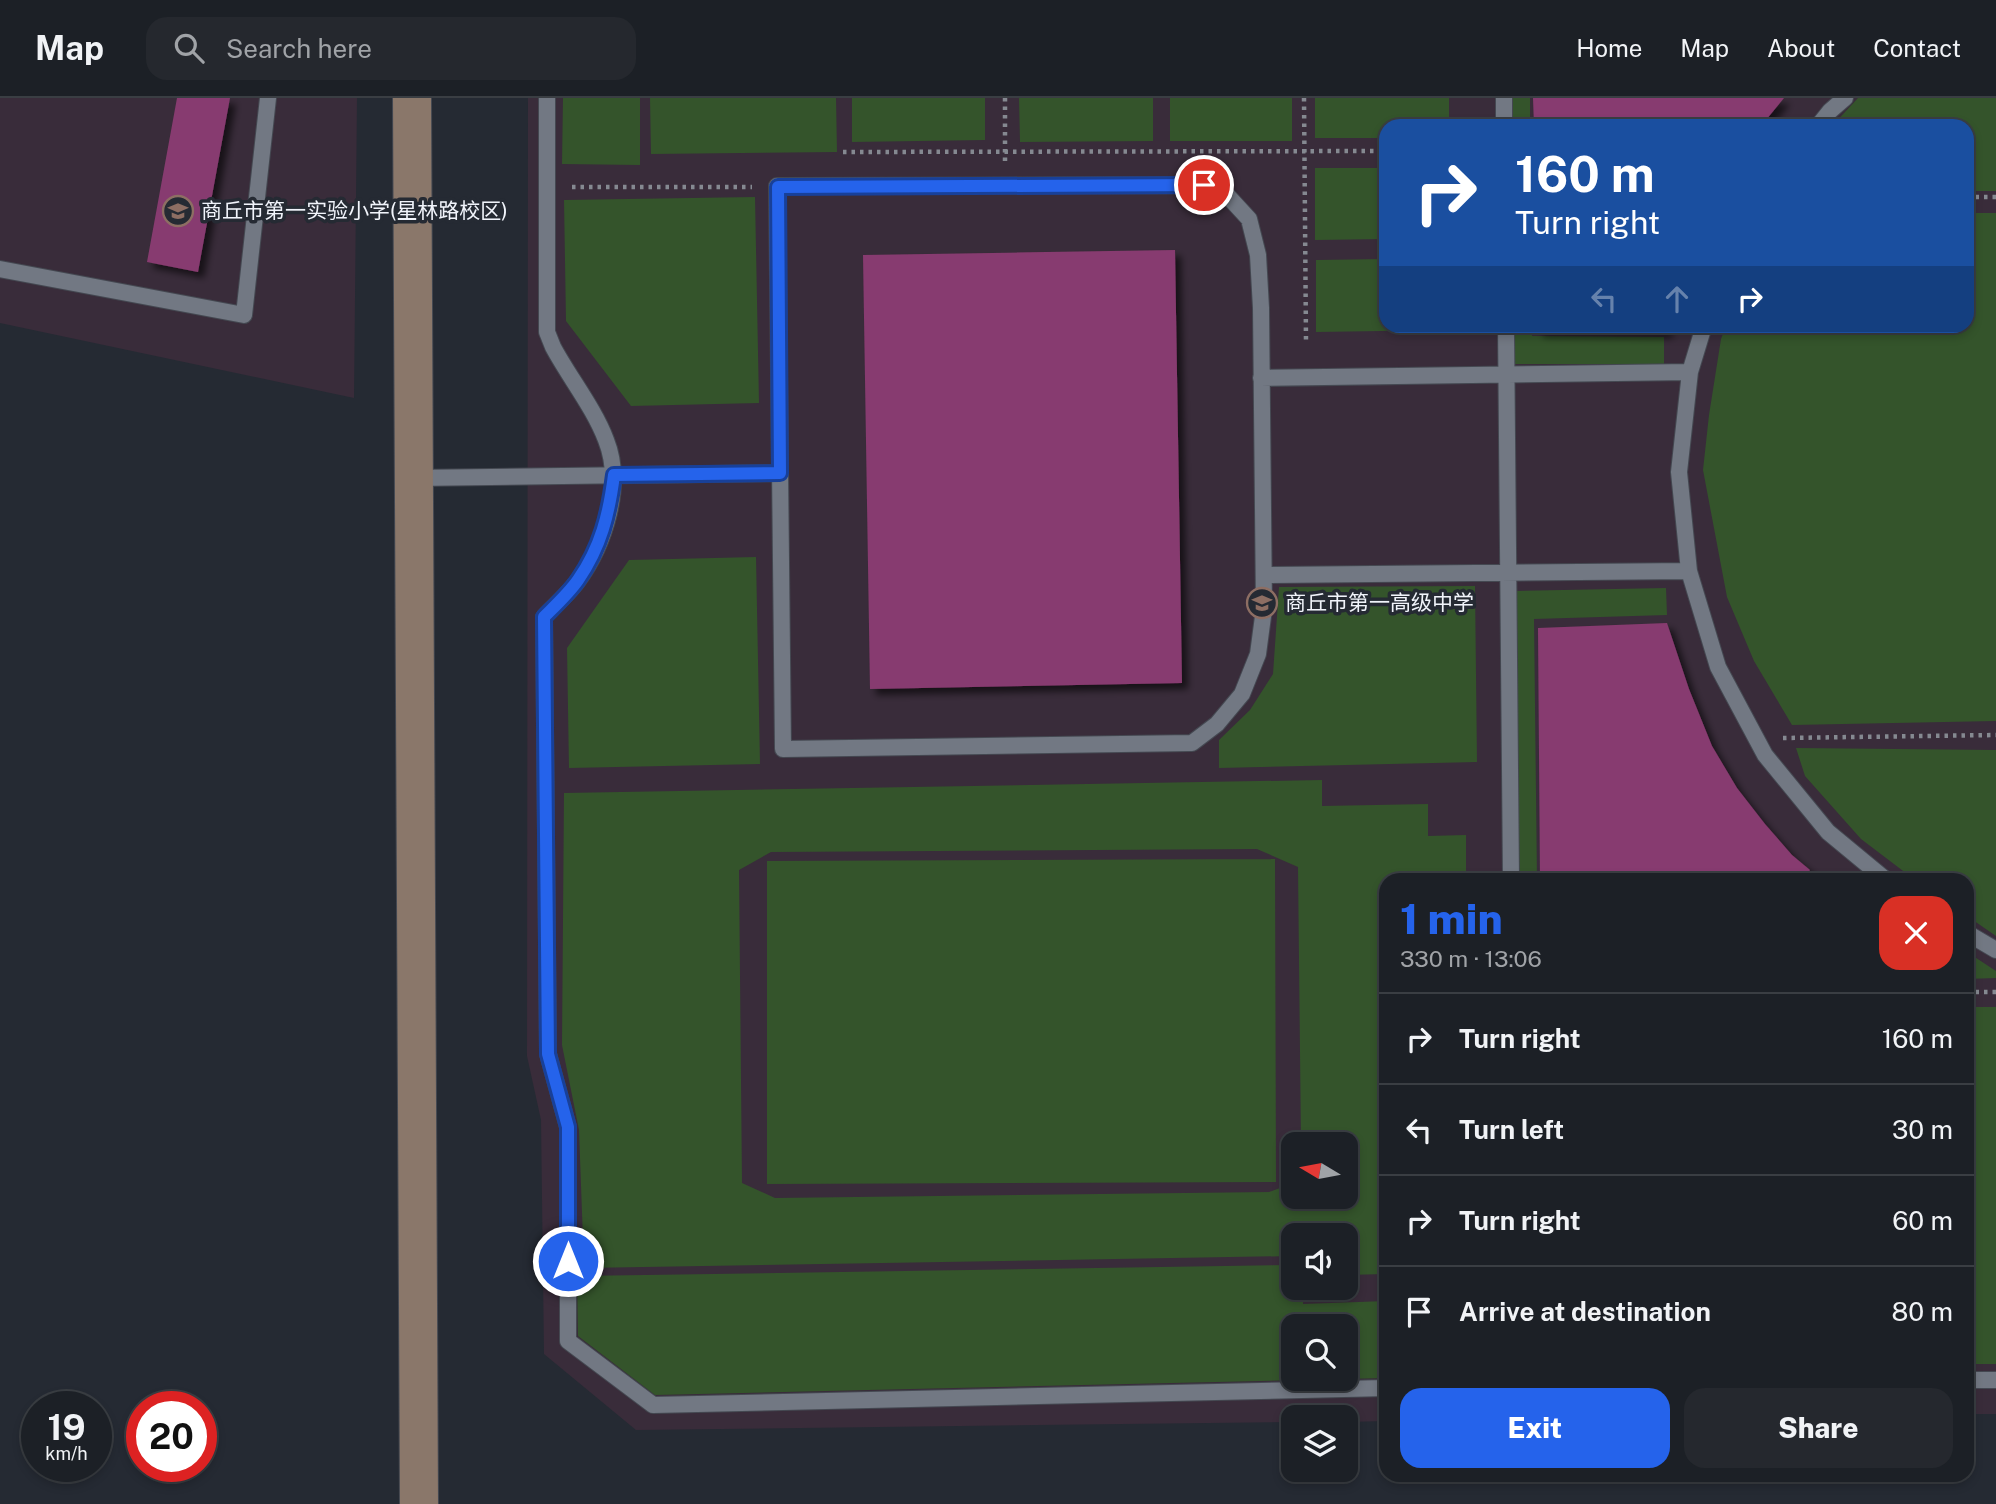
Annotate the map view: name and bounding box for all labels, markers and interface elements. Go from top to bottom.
search box [146,17,636,80]
text: Map [35,29,104,67]
icon: search [170,29,208,67]
text: Search here [226,33,372,64]
text: Home [1576,34,1642,62]
text: Map [1680,34,1729,62]
text: About [1767,34,1835,62]
text: Contact [1873,34,1961,62]
text: 160 m [1515,145,1655,203]
icon: right [1400,147,1491,238]
pin [1174,155,1234,215]
icon: arrive [1185,166,1223,204]
school or university icon: 商丘市第一实验小学(星林路校区) [161,194,195,228]
place label: 商丘市第一实验小学(星林路校区) [201,198,508,223]
text: Turn right [1515,204,1660,241]
icon: left [1585,280,1623,318]
icon: ahead [1658,280,1696,318]
icon: right [1731,280,1769,318]
school or university icon: 商丘市第一高级中学 [1245,586,1279,620]
place label: 商丘市第一高级中学 [1285,590,1474,615]
text: 1 min [1400,894,1503,943]
button: close [1879,896,1953,970]
text: 330 m · 13:06 [1400,945,1542,972]
icon: right [1400,1020,1438,1058]
text: Turn right [1459,1023,1581,1054]
text: 160 m [1882,1023,1953,1054]
icon: left [1400,1111,1438,1149]
text: Turn left [1459,1114,1564,1145]
text: 30 m [1892,1114,1953,1145]
north arrow [1281,1132,1358,1209]
map controls [1281,1132,1358,1482]
icon: right [1400,1202,1438,1240]
text: Turn right [1459,1205,1581,1236]
text: 60 m [1892,1205,1953,1236]
button: sound [1281,1223,1358,1300]
position arrow [531,1224,605,1298]
icon: arrive [1400,1293,1438,1331]
text: Arrive at destination [1459,1296,1711,1327]
text: 80 m [1892,1296,1953,1327]
button: search [1281,1314,1358,1391]
button: Exit [1400,1388,1670,1468]
button: Share [1684,1388,1953,1468]
speed limit sign: 20 [126,1391,217,1482]
button: layers [1281,1405,1358,1482]
text: 19 [47,1407,86,1448]
text: km/h [45,1443,88,1464]

